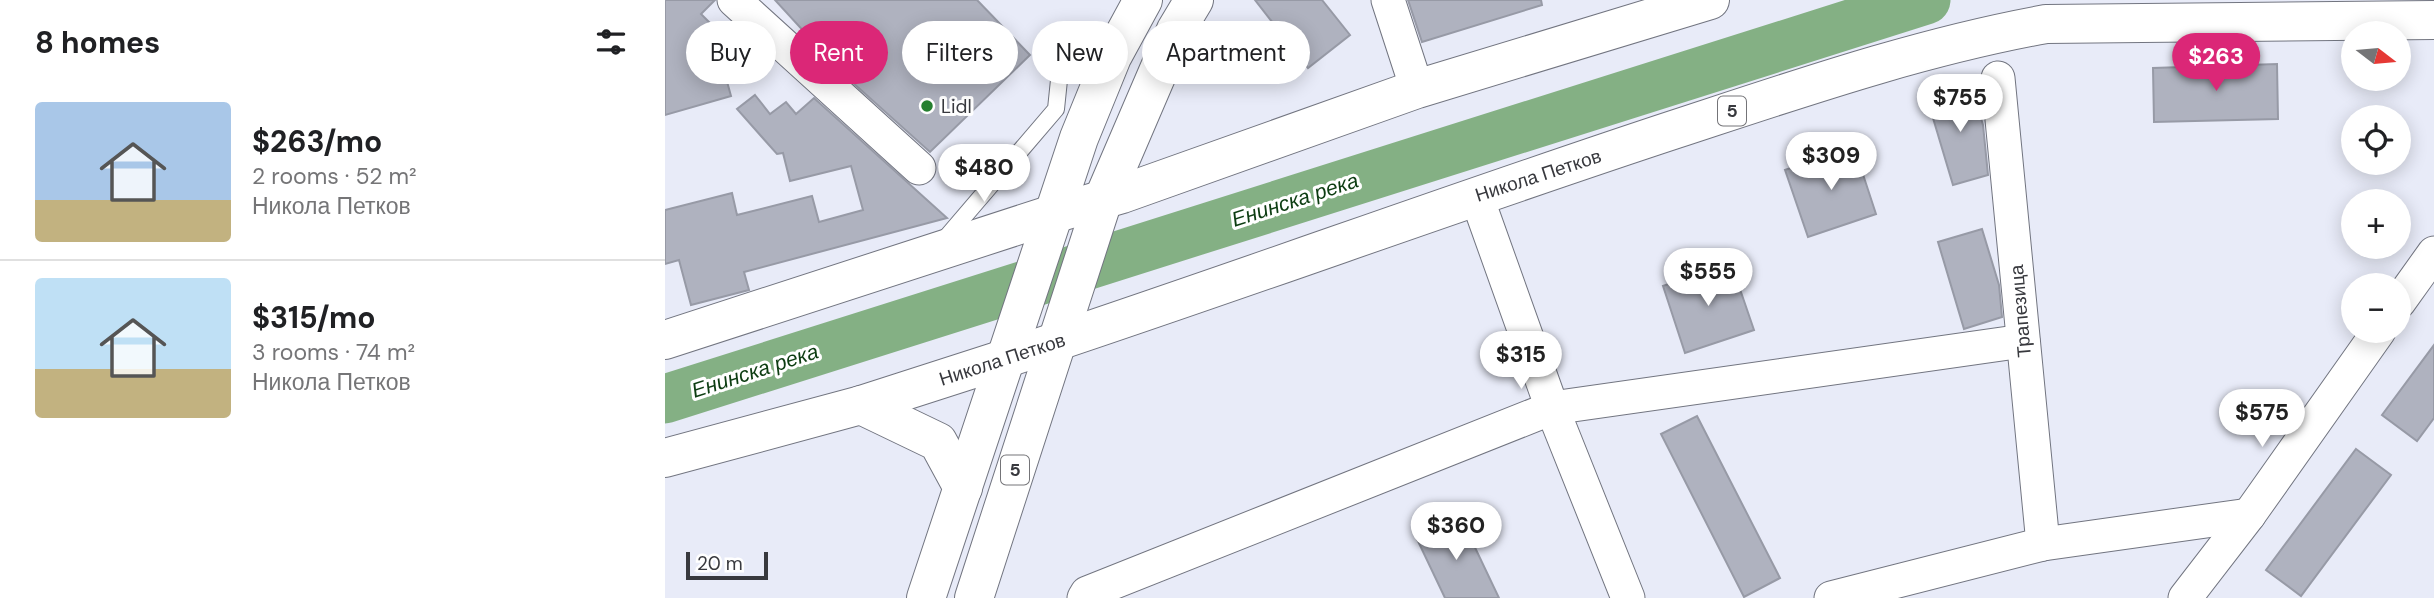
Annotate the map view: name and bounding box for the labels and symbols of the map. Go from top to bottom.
north arrow [2341,21,2411,91]
pin: $263 [2175,34,2257,93]
pin: $755 [1919,74,2001,134]
place label: Lidl [941,94,972,119]
road number: 5 [1718,96,1746,126]
marker: Lidl [919,98,935,114]
pin: $309 [1790,132,1872,192]
street label: Никола Петков [1472,143,1604,208]
pin: $480 [943,144,1025,204]
water label: Енинска река [1228,166,1362,234]
pin: $555 [1667,248,1749,308]
street label: Трапезица [2004,263,2037,358]
street label: Никола Петков [936,327,1068,392]
pin: $315 [1480,332,1562,391]
water label: Енинска река [688,337,822,405]
pin: $575 [2221,390,2303,449]
road number: 5 [1001,456,1029,484]
pin: $360 [1415,503,1497,562]
scale bar [686,549,768,581]

